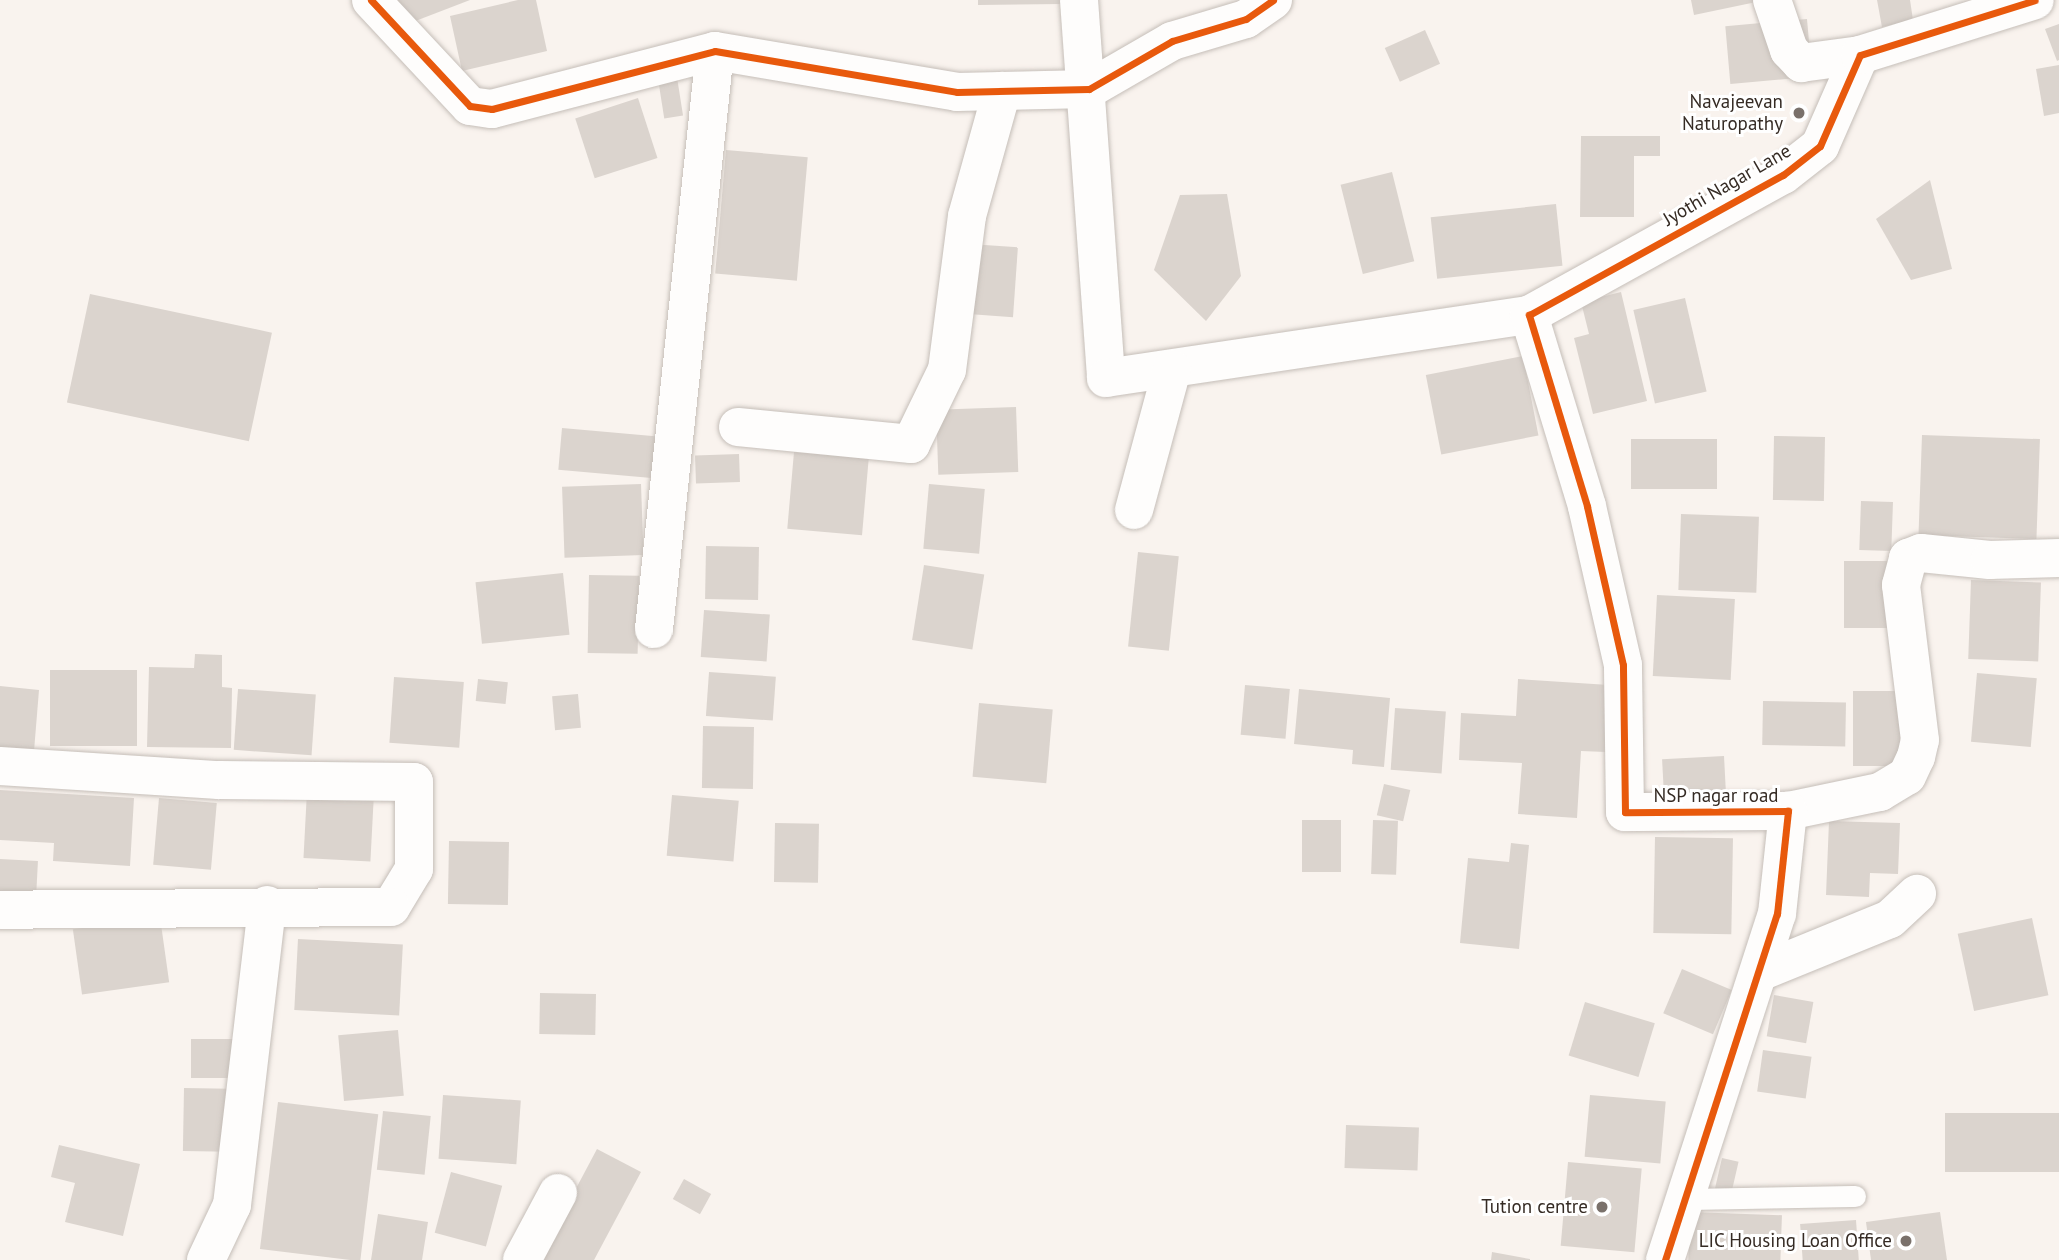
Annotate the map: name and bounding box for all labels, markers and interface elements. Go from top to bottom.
place label: Navajeevan Naturopathy [1682,91,1783,135]
marker: Navajeevan Naturopathy [1789,103,1809,123]
street label: Jyothi Nagar Lane [1659,139,1795,231]
street label: NSP nagar road [1653,785,1779,807]
place label: Tution centre [1481,1196,1588,1218]
marker: Tution centre [1594,1199,1610,1215]
place label: LIC Housing Loan Office [1698,1230,1892,1252]
marker: LIC Housing Loan Office [1898,1233,1914,1249]

